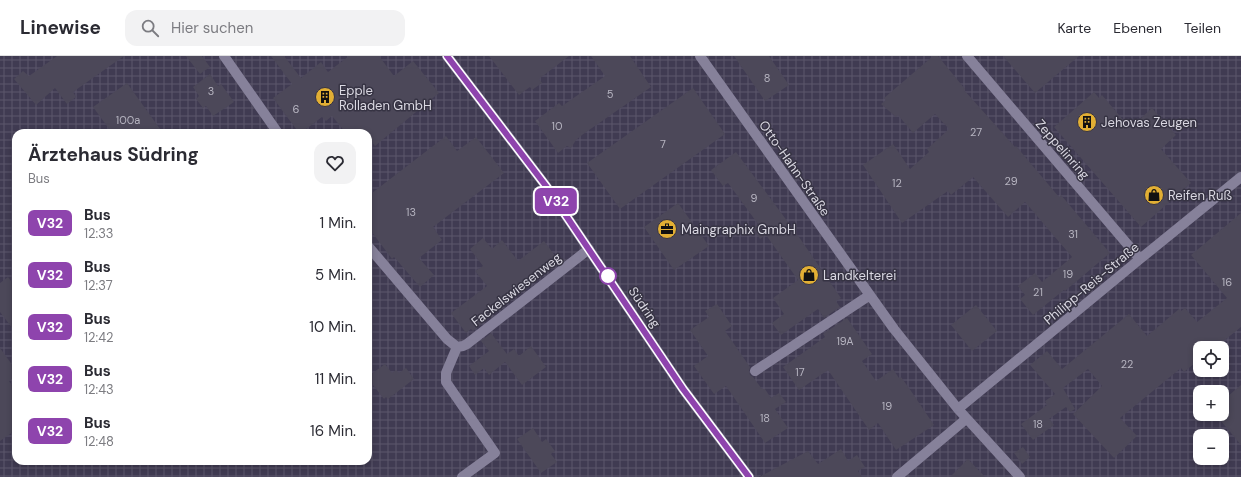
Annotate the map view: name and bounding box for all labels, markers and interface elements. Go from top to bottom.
search box [125,10,405,46]
text: Linewise [20,15,101,40]
icon: search [139,17,161,39]
text: Hier suchen [171,18,253,38]
text: Karte [1057,19,1091,37]
text: Ebenen [1113,19,1162,37]
text: Teilen [1184,19,1221,37]
house number: 8 [764,71,770,85]
place label: Epple Rolladen GmbH [339,82,432,114]
house number: 3 [208,84,214,98]
building icon: Epple Rolladen GmbH [314,86,336,108]
house number: 5 [607,87,614,101]
house number: 6 [293,102,300,116]
building icon: Jehovas Zeugen [1076,111,1098,133]
house number: 100a [116,113,140,127]
place label: Jehovas Zeugen [1101,114,1197,131]
street label: Zeppelinring [1032,116,1093,183]
street label: Otto-Hahn-Straße [755,117,834,219]
house number: 10 [552,119,562,133]
house number: 27 [970,125,982,139]
house number: 7 [660,137,666,151]
text: Ärztehaus Südring [28,142,199,167]
button: heart [314,142,356,184]
text: Bus [28,170,50,187]
house number: 29 [1004,174,1018,188]
house number: 12 [892,176,902,190]
shop icon: Reifen Ruß [1143,184,1165,206]
place label: Reifen Ruß [1168,187,1232,204]
line badge: V32 [533,188,579,214]
house number: 9 [751,191,758,205]
text: V32 [543,192,569,210]
text: Bus [84,205,111,225]
house number: 13 [406,205,416,219]
text: 1 Min. [320,213,356,233]
text: V32 [37,214,63,232]
office icon: Maingraphix GmbH [656,218,678,240]
place label: Maingraphix GmbH [681,221,796,238]
text: 12:33 [84,225,114,242]
house number: 31 [1068,227,1078,241]
street label: Philipp-Reis-Straße [1040,239,1142,328]
street label: Fackelswiesenweg [468,249,565,330]
text: Bus [84,257,111,277]
shop icon: Landkelterei [798,264,820,286]
text: 5 Min. [315,265,356,285]
text: V32 [37,266,63,284]
unlabelled marker [599,267,617,285]
place label: Landkelterei [823,267,896,284]
house number: 19 [1063,267,1073,281]
house number: 16 [1222,275,1232,289]
text: 12:37 [84,277,113,294]
street label: Südring [625,284,664,331]
house number: 21 [1033,285,1043,299]
text: Bus [84,309,111,329]
text: 10 Min. [309,317,356,337]
text: V32 [37,318,63,336]
text: 12:42 [84,329,114,346]
house number: 19A [836,334,854,348]
map controls [1193,341,1229,465]
button: locate [1193,341,1229,377]
house number: 22 [1121,357,1133,371]
text: Bus [84,361,111,381]
house number: 17 [795,365,805,379]
text: 11 Min. [315,369,356,389]
text: V32 [37,370,63,388]
text: 12:43 [84,381,114,398]
button: + [1193,385,1229,421]
house number: 19 [882,399,892,413]
house number: 18 [760,411,770,425]
text: Bus [84,413,111,433]
house number: 18 [1033,417,1043,431]
text: 16 Min. [310,421,356,441]
text: V32 [37,422,63,440]
button: − [1193,429,1229,465]
text: 12:48 [84,433,114,450]

